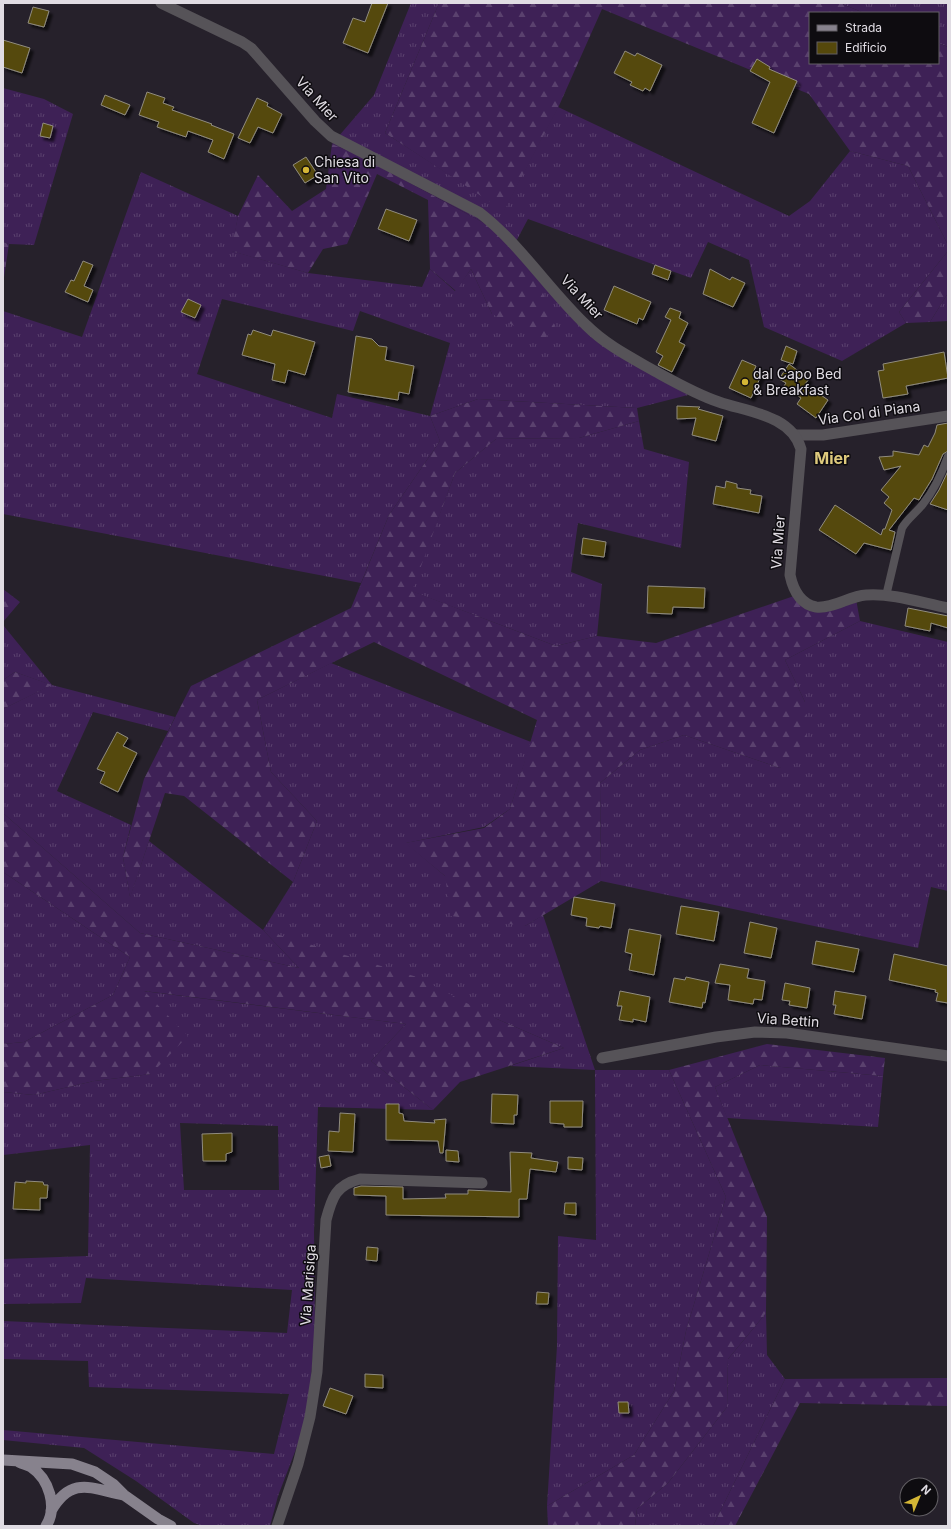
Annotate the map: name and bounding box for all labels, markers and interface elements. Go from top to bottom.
legend [809,12,939,64]
text: Strada [845,20,882,35]
text: Edificio [845,40,887,55]
street label: Via Mier [293,73,342,125]
place label: Chiesa di San Vito [314,153,375,186]
marker: Chiesa di San Vito [301,165,311,175]
street label: Via Mier [558,271,607,322]
place label: dal Capo Bed & Breakfast [753,365,842,398]
marker: dal Capo Bed & Breakfast [740,377,750,387]
street label: Via Col di Piana [817,397,921,428]
district label: Mier [814,448,850,468]
street label: Via Mier [767,514,788,570]
street label: Via Bettin [756,1009,820,1030]
street label: Via Marisiga [296,1244,319,1326]
north arrow [899,1477,939,1517]
text: N [918,1482,934,1498]

